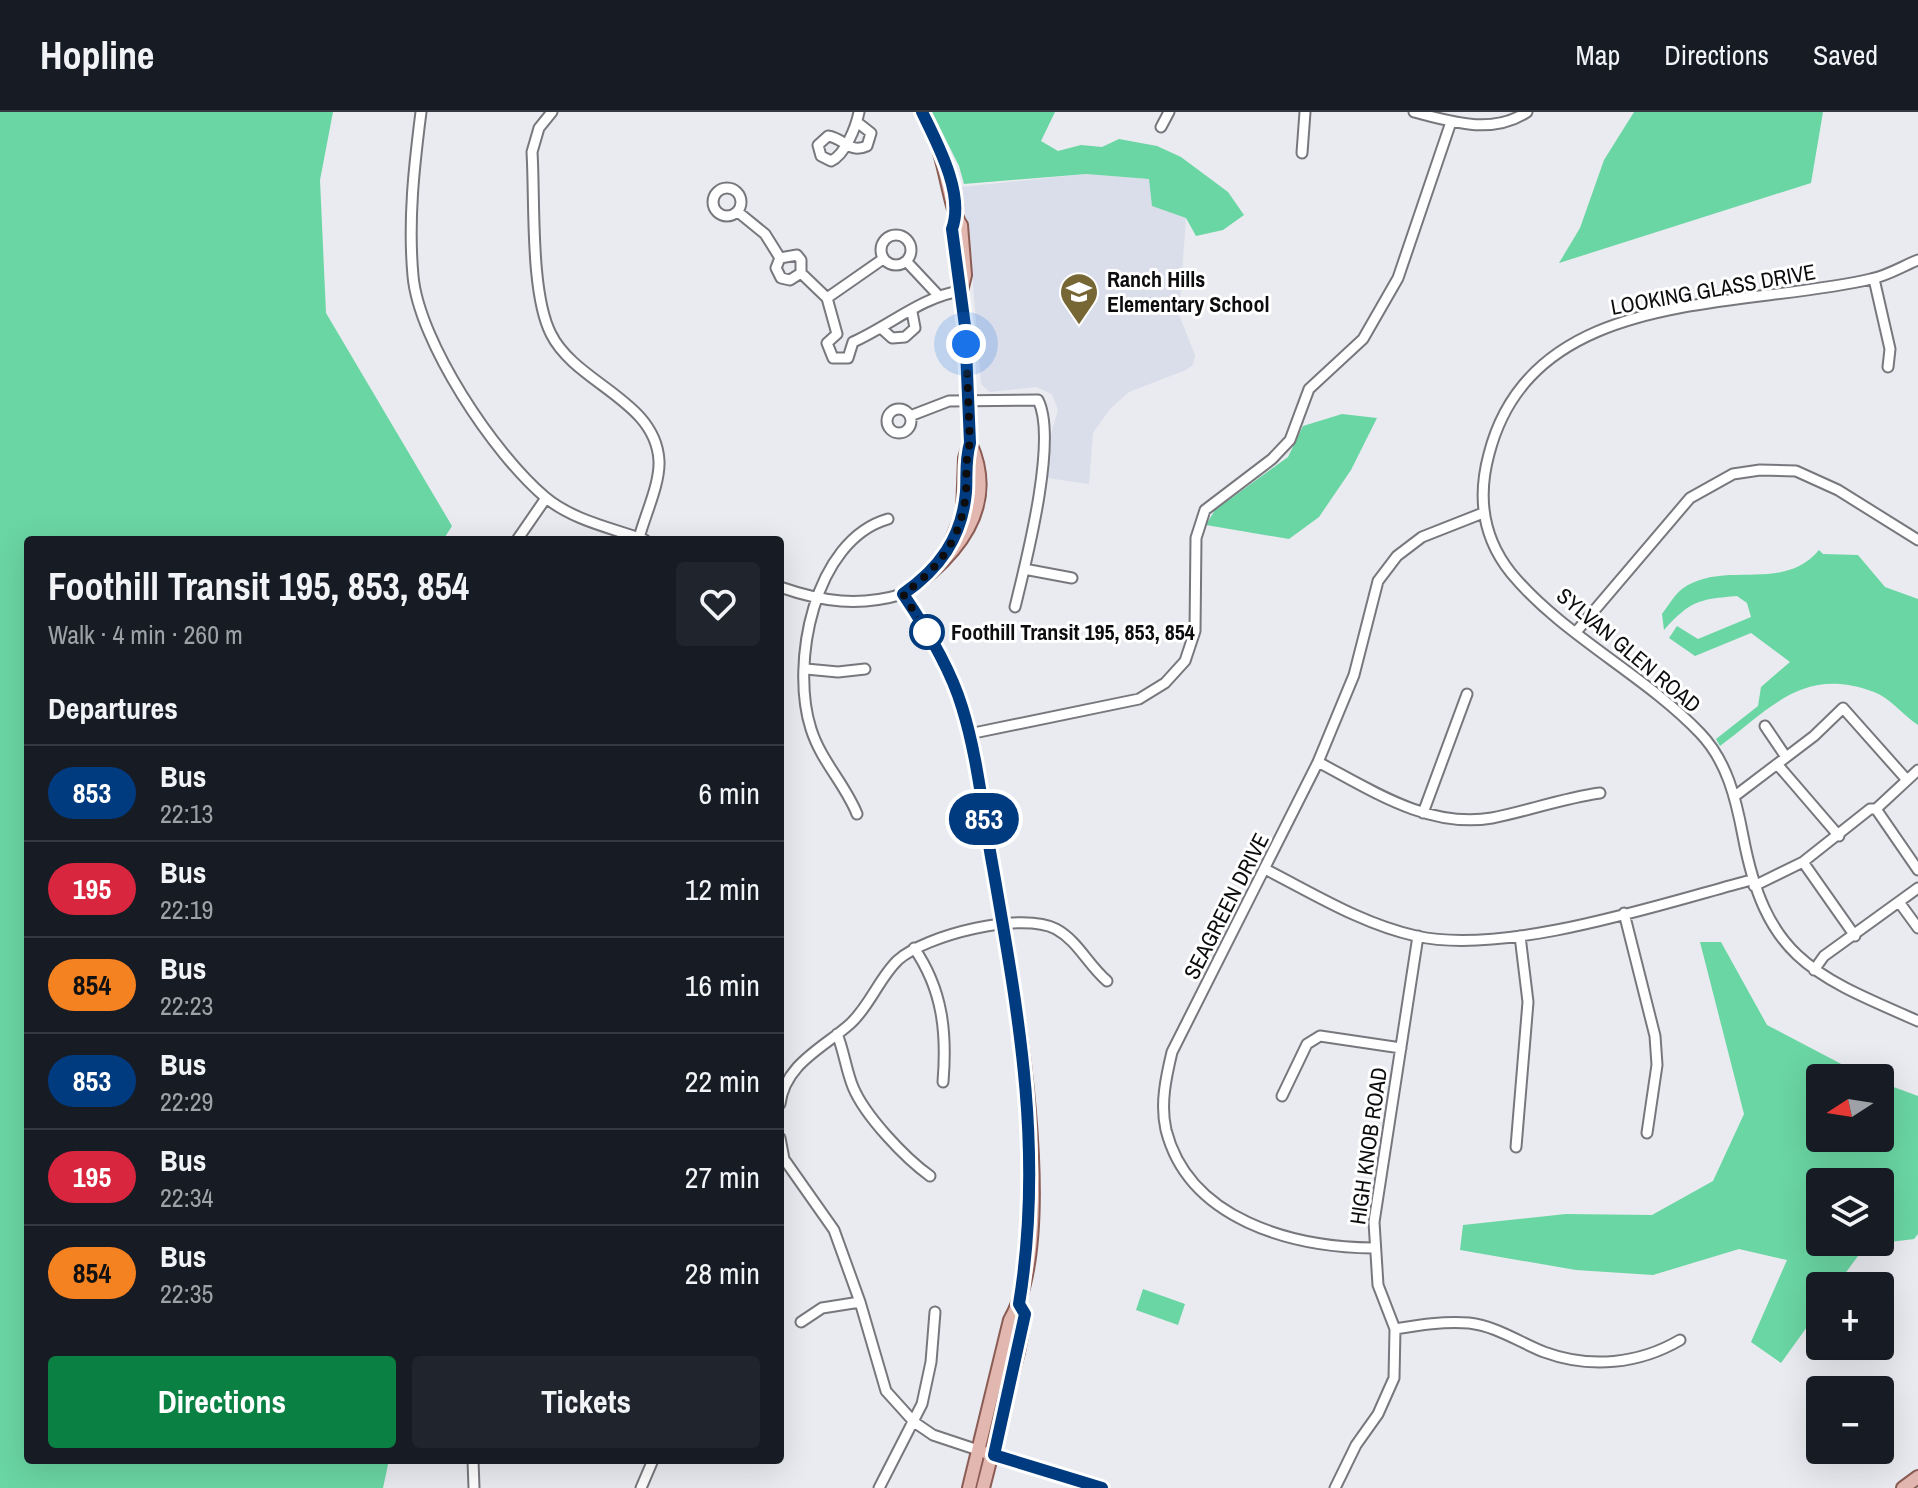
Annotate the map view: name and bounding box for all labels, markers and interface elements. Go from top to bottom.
text: Hopline [40,30,154,81]
text: Map [1576,36,1620,74]
text: Directions [1664,36,1769,74]
text: Saved [1813,36,1878,74]
street label: LOOKING GLASS DRIVE [1608,256,1818,322]
place label: Ranch Hills Elementary School [1107,264,1269,319]
school or university icon: Ranch Hills Elementary School [1058,271,1100,326]
your location [946,324,986,364]
text: Foothill Transit 195, 853, 854 [48,561,469,612]
button: heart [676,562,760,646]
street label: SYLVAN GLEN ROAD [1550,581,1708,719]
marker: Foothill Transit 195, 853, 854 [910,615,944,649]
text: Walk · 4 min · 260 m [48,617,243,652]
place label: Foothill Transit 195, 853, 854 [951,617,1195,647]
text: Departures [48,688,178,728]
text: Bus [160,756,206,796]
text: 6 min [698,773,760,813]
text: 853 [73,774,111,812]
line badge: 853 [938,793,1030,845]
text: 22:13 [160,796,213,831]
text: 853 [965,800,1003,838]
street label: SEAGREEN DRIVE [1176,828,1276,984]
text: Bus [160,852,206,892]
text: 12 min [685,869,760,909]
text: 195 [73,870,111,908]
text: 22:19 [160,892,213,927]
text: Bus [160,948,206,988]
text: 16 min [685,965,760,1005]
text: 854 [73,966,111,1004]
text: 22:23 [160,988,213,1023]
text: Bus [160,1044,206,1084]
text: 22 min [685,1061,760,1101]
text: 853 [73,1062,111,1100]
north arrow [1806,1064,1894,1152]
map controls [1806,1064,1894,1464]
street label: HIGH KNOB ROAD [1342,1065,1394,1227]
text: 22:29 [160,1084,213,1119]
text: Bus [160,1140,206,1180]
text: 27 min [685,1157,760,1197]
text: 195 [73,1158,111,1196]
button: layers [1806,1168,1894,1256]
text: 22:34 [160,1180,213,1215]
text: Bus [160,1236,206,1276]
text: 28 min [685,1253,760,1293]
text: 854 [73,1254,111,1292]
button: + [1806,1272,1894,1360]
text: 22:35 [160,1276,213,1311]
button: Directions [48,1356,396,1448]
button: Tickets [412,1356,760,1448]
button: − [1806,1376,1894,1464]

